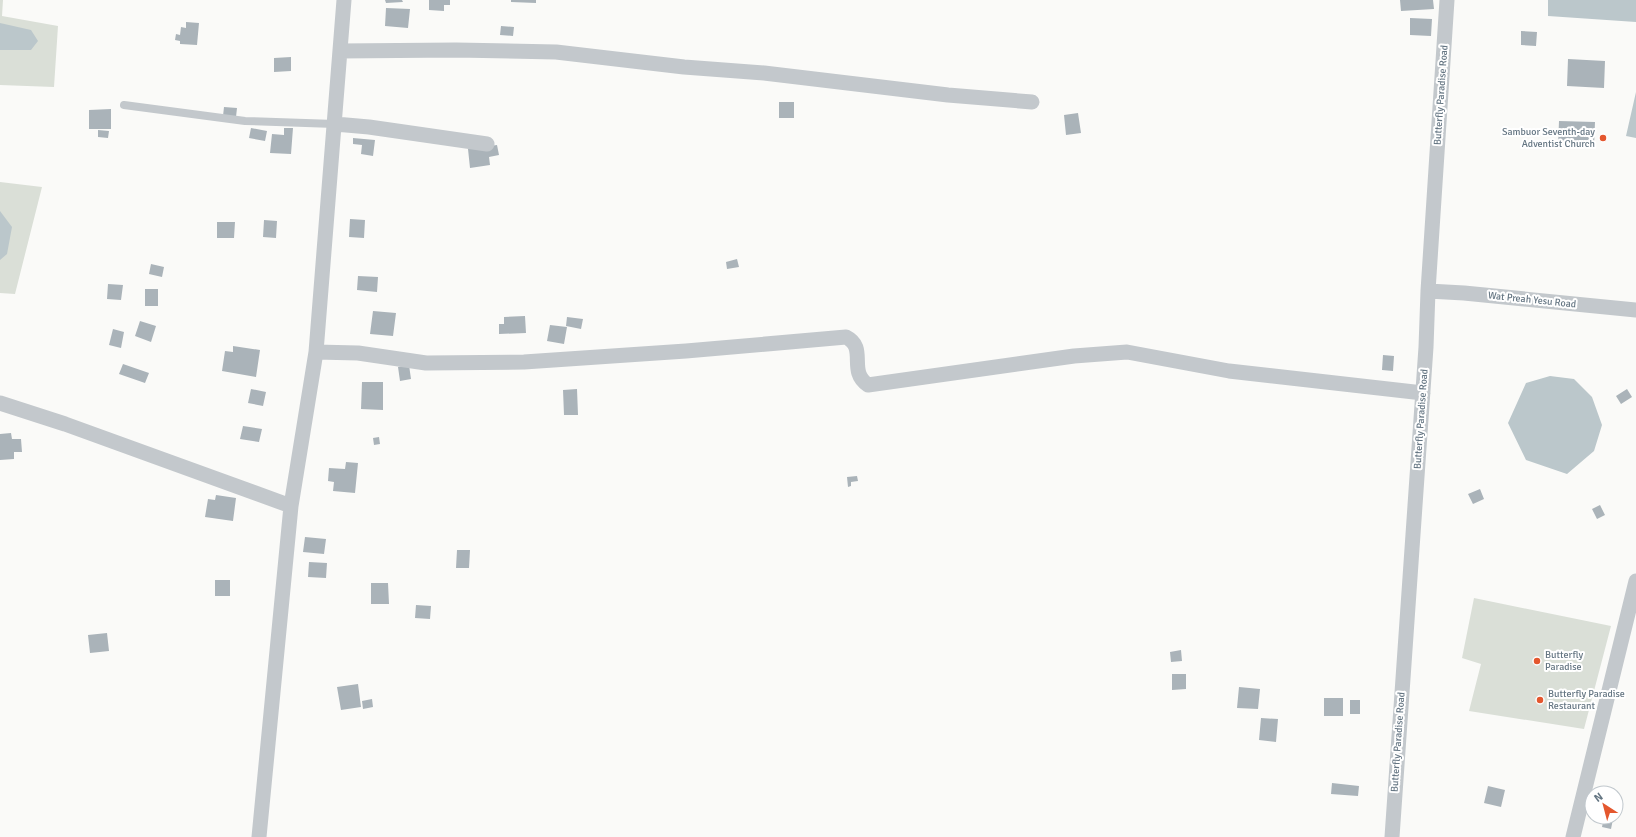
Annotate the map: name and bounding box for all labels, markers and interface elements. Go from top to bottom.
street label: Butterfly Paradise Road [1432,44,1450,146]
place label: Sambuor Seventh-day Adventist Church [1502,126,1595,150]
marker: Sambuor Seventh-day Adventist Church [1598,133,1608,143]
street label: Wat Preah Yesu Road [1487,289,1577,311]
street label: Butterfly Paradise Road [1412,368,1430,470]
place label: Butterfly Paradise [1545,649,1583,673]
marker: Butterfly Paradise [1532,656,1542,666]
place label: Butterfly Paradise Restaurant [1548,688,1625,712]
street label: Butterfly Paradise Road [1389,691,1407,793]
marker: Butterfly Paradise Restaurant [1535,695,1545,705]
north arrow [1584,785,1624,825]
text: N [1591,790,1605,805]

